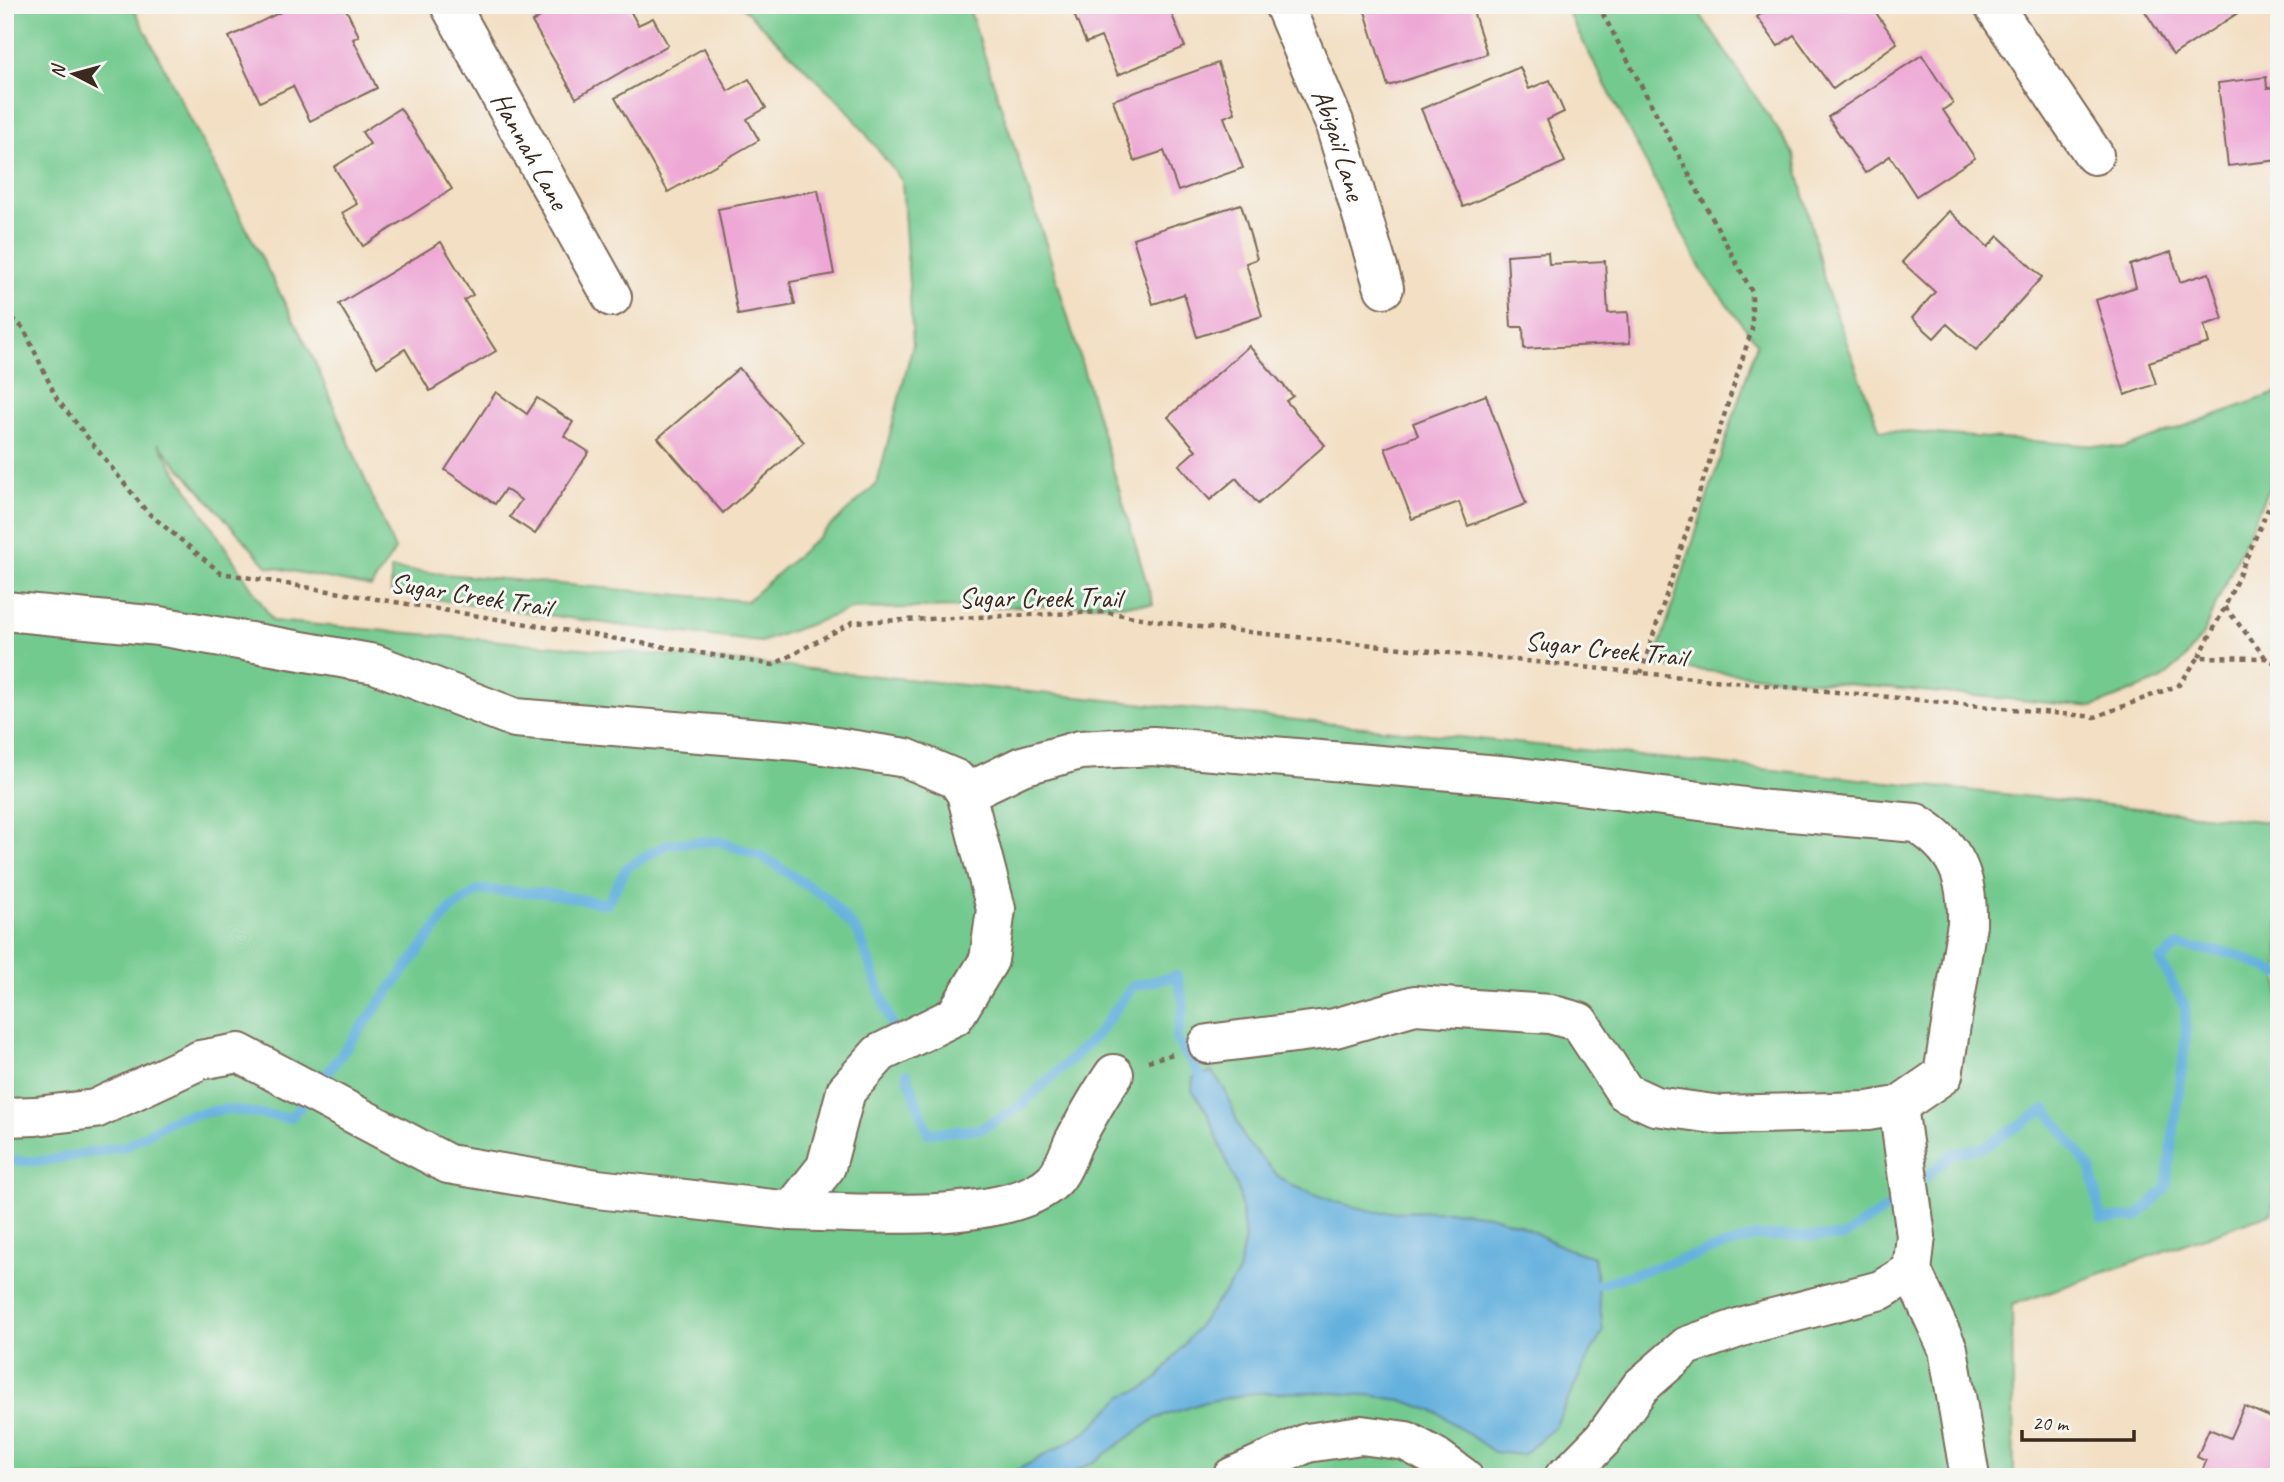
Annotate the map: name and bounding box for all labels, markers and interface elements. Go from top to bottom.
north arrow [38,38,108,108]
text: N [46,62,71,79]
street label: Abigail Lane [1304,83,1374,206]
street label: Hannah Lane [483,85,578,217]
street label: Sugar Creek Trail [388,565,559,625]
street label: Sugar Creek Trail [959,580,1126,615]
street label: Sugar Creek Trail [1523,623,1694,675]
scale bar [2022,1398,2134,1442]
text: 20 m [2032,1410,2070,1436]

